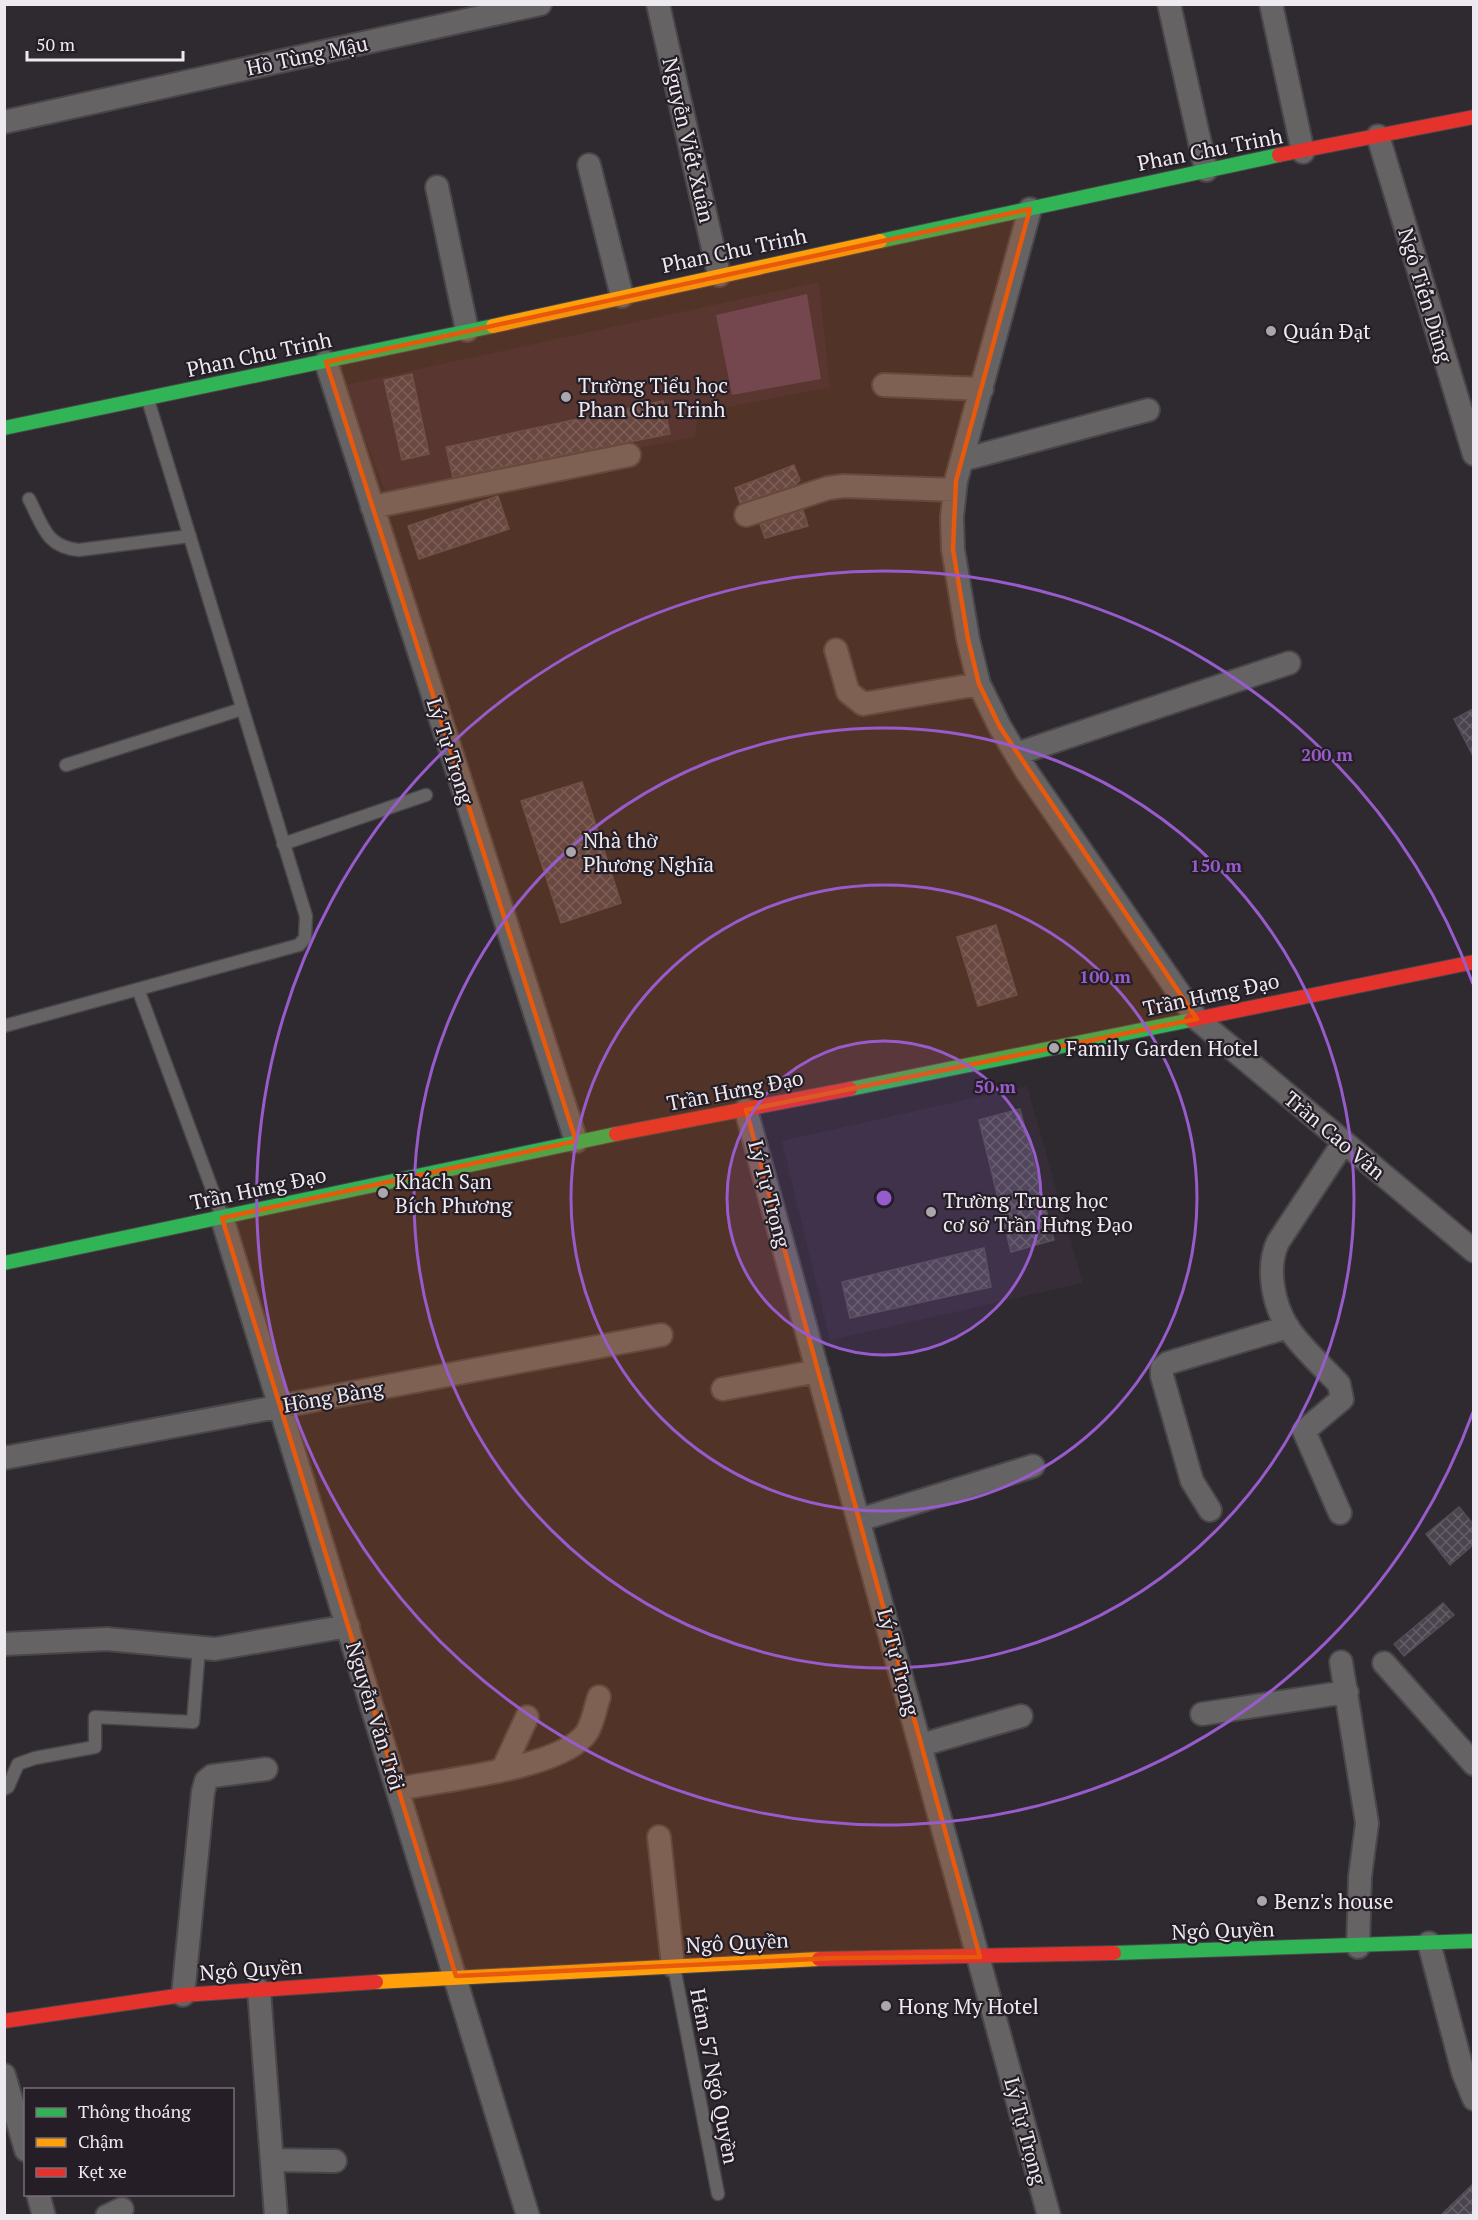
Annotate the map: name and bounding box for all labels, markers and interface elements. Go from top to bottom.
scale bar [27,24,183,62]
street label: Hồ Tùng Mậu [244,28,370,82]
text: 50 m [36,32,76,56]
street label: Nguyễn Viết Xuân [656,55,722,226]
street label: Phan Chu Trinh [1135,121,1285,177]
street label: Phan Chu Trinh [659,221,809,279]
street label: Ngô Tiến Dũng [1392,224,1460,367]
place label: Quán Đạt [1283,317,1371,345]
marker: Quán Đạt [1264,324,1278,338]
street label: Phan Chu Trinh [184,325,334,383]
place label: Trường Tiểu học Phan Chu Trinh [578,371,728,423]
marker: Trường Tiểu học Phan Chu Trinh [559,390,573,404]
street label: Lý Tự Trọng [421,694,482,809]
text: 200 m [1301,742,1353,766]
place label: Nhà thờ Phương Nghĩa [583,826,715,878]
marker: Nhà thờ Phương Nghĩa [564,845,578,859]
text: 150 m [1190,853,1242,877]
text: 100 m [1079,964,1131,988]
street label: Trần Hưng Đạo [1140,966,1282,1022]
place label: Family Garden Hotel [1066,1034,1259,1062]
marker: Family Garden Hotel [1047,1041,1061,1055]
street label: Trần Hưng Đạo [664,1063,806,1117]
text: 50 m [974,1074,1016,1098]
street label: Trần Cao Vân [1278,1084,1392,1186]
street label: Lý Tự Trọng [742,1137,798,1252]
street label: Trần Hưng Đạo [187,1160,329,1216]
place label: Khách Sạn Bích Phương [395,1167,513,1219]
marker: Khách Sạn Bích Phương [376,1186,390,1200]
place label: Trường Trung học cơ sở Trần Hưng Đạo [943,1186,1133,1238]
centre of rings [874,1188,894,1208]
marker: Trường Trung học cơ sở Trần Hưng Đạo [924,1205,938,1219]
street label: Hồng Bàng [281,1373,386,1419]
street label: Lý Tự Trọng [871,1605,927,1720]
street label: Nguyễn Văn Trỗi [340,1638,412,1794]
place label: Benz's house [1274,1887,1394,1915]
marker: Benz's house [1255,1894,1269,1908]
street label: Ngô Quyền [1171,1914,1276,1946]
street label: Ngô Quyền [685,1925,790,1959]
street label: Ngô Quyền [199,1951,304,1987]
street label: Hẻm 57 Ngô Quyền [684,1986,746,2167]
place label: Hong My Hotel [898,1992,1039,2020]
marker: Hong My Hotel [879,1999,893,2013]
street label: Lý Tự Trọng [998,2074,1054,2189]
legend [24,2088,234,2196]
text: Thông thoáng [78,2099,191,2123]
text: Chậm [78,2129,124,2153]
text: Kẹt xe [78,2159,127,2183]

